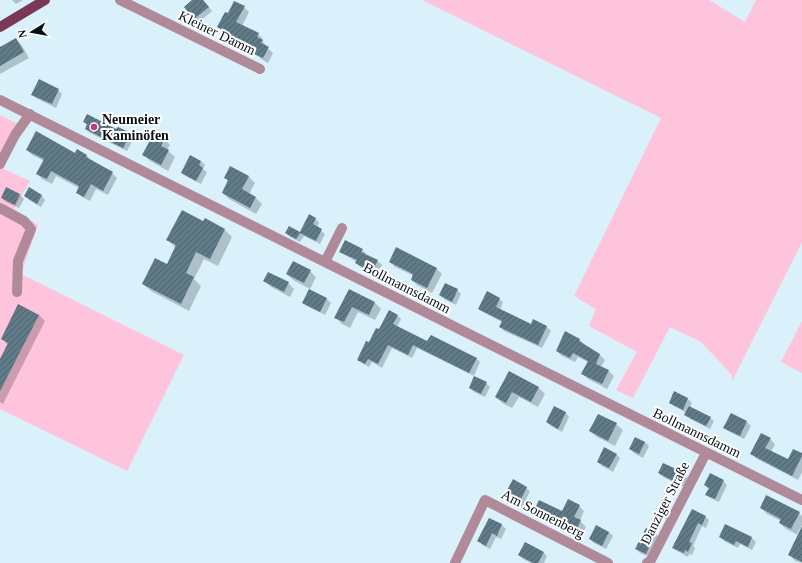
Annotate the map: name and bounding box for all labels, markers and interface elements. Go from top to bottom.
street label: Kleiner Damm [176,8,258,58]
north arrow [12,12,52,52]
text: N [16,29,29,39]
place label: Neumeier Kaminöfen [102,112,169,143]
marker: Neumeier Kaminöfen [89,122,99,132]
street label: Bollmannsdamm [361,260,453,316]
street label: Bollmannsdamm [651,405,743,461]
street label: Danziger Straße [638,459,692,547]
street label: Am Sonnenberg [499,487,587,541]

